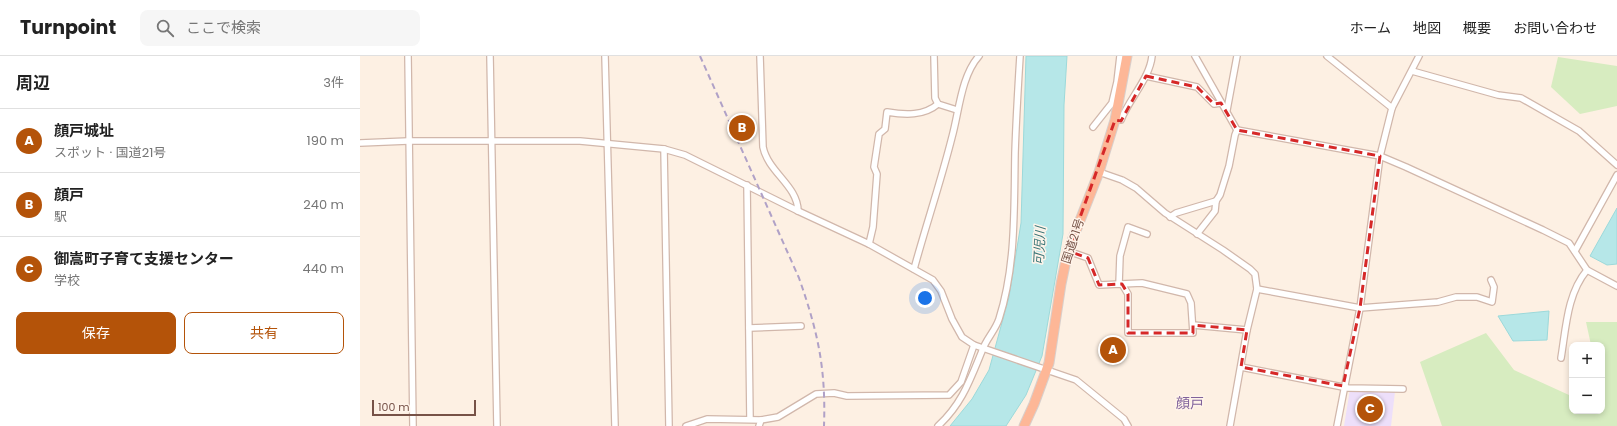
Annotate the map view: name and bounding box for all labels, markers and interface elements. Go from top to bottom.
search box [140,10,420,46]
text: Turnpoint [20,14,116,41]
icon: search [154,17,176,39]
text: ここで検索 [186,17,261,38]
text: ホーム [1349,18,1391,38]
text: 地図 [1413,18,1441,38]
text: 概要 [1463,18,1491,38]
text: お問い合わせ [1513,18,1597,38]
text: 周辺 [16,71,50,95]
text: 3件 [323,73,344,92]
pin: B [729,113,755,143]
text: 顔戸城址 [54,120,114,141]
text: A [24,131,34,150]
text: 190 m [307,131,344,150]
text: スポット · 国道21号 [54,143,166,162]
text: 顔戸 [54,184,84,205]
text: B [25,195,33,214]
text: 240 m [303,195,344,214]
text: 駅 [54,207,67,226]
street label: 国道21号 [1057,216,1088,266]
water label: 可児川 [1029,224,1050,266]
text: 御嵩町子育て支援センター [54,248,234,269]
text: C [24,259,34,278]
text: 440 m [303,259,344,278]
text: 学校 [54,271,80,290]
your location [915,288,935,308]
button: 保存 [16,312,176,354]
button: 共有 [184,312,344,354]
pin: A [1100,335,1126,365]
map controls [1569,342,1605,414]
button: + [1569,342,1605,378]
button: − [1569,378,1605,414]
district label: 顔戸 [1176,393,1204,413]
pin: C [1357,394,1383,424]
scale bar [372,398,476,417]
text: 100 m [378,399,410,415]

